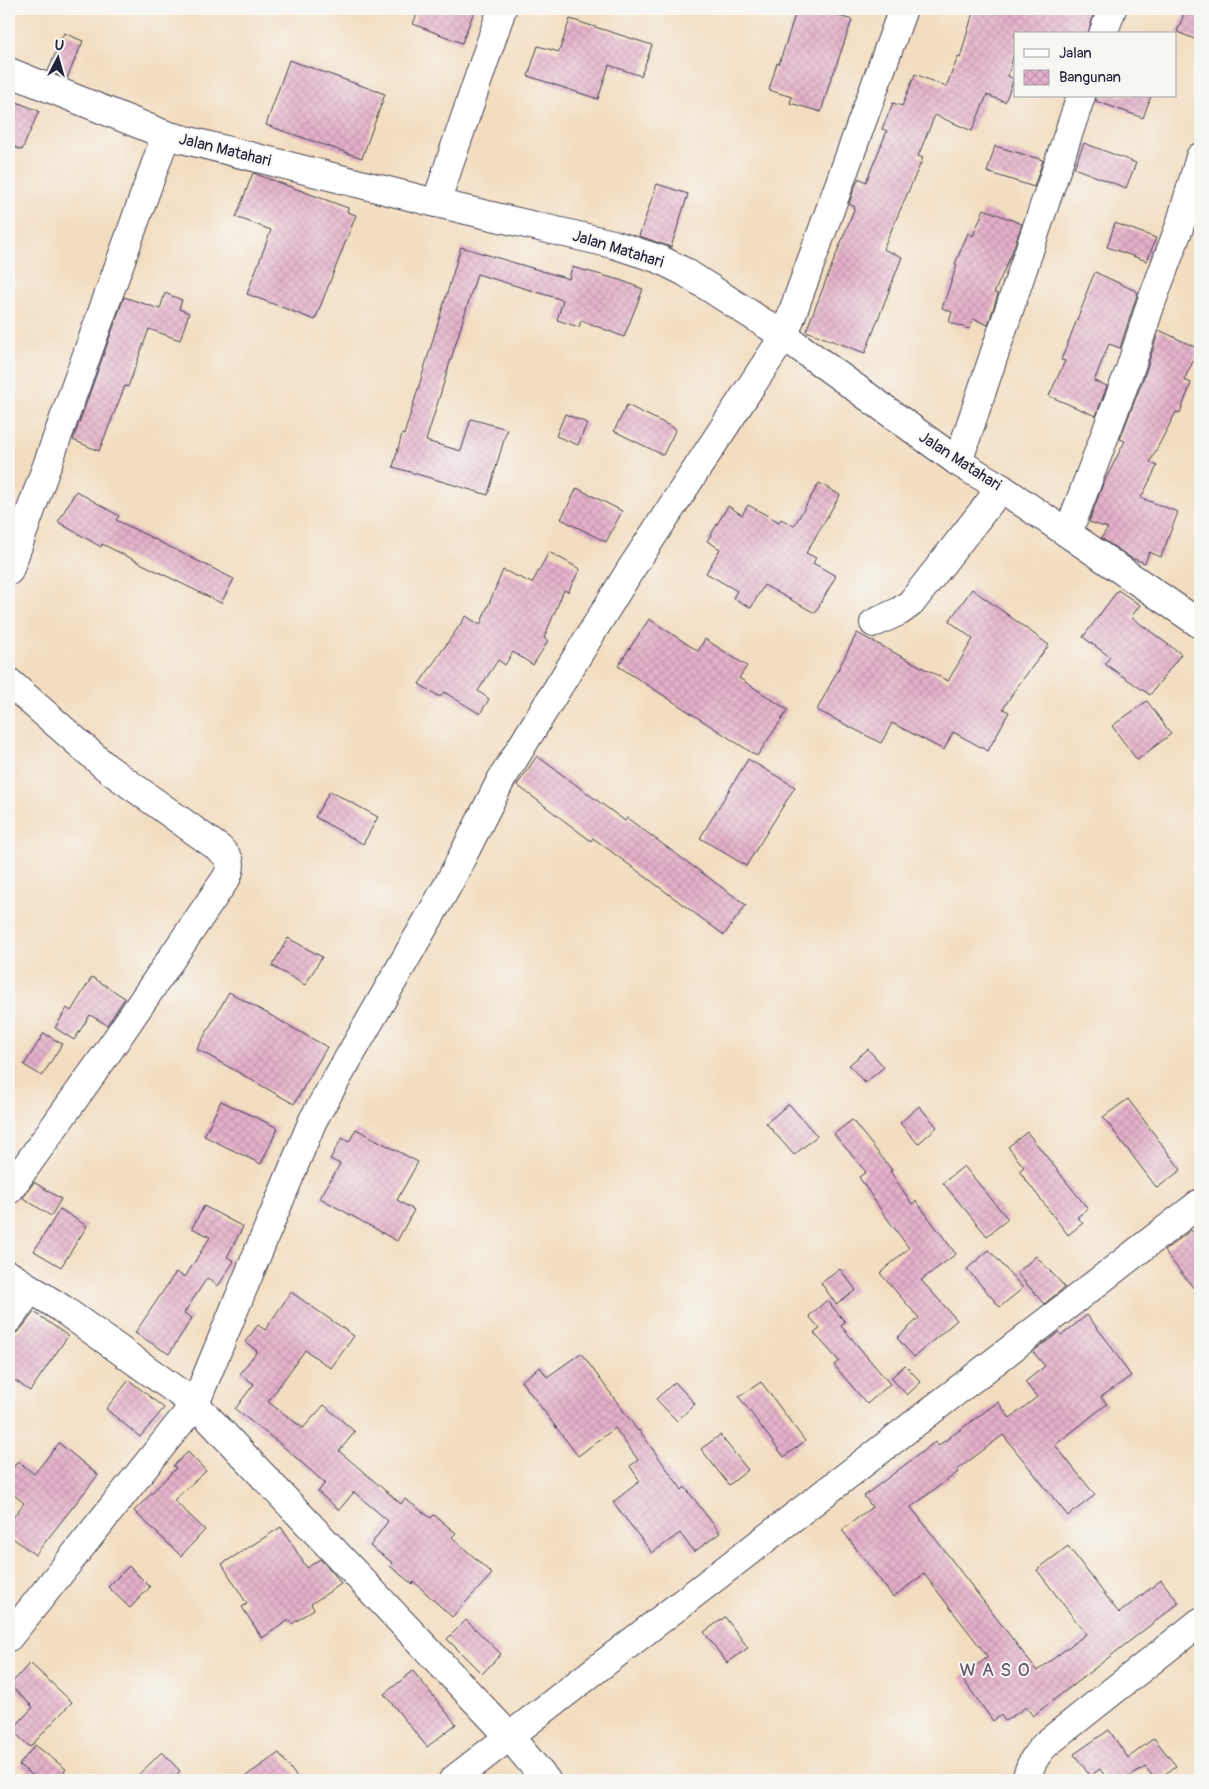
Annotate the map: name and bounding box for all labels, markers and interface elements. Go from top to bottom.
north arrow [32,32,82,82]
legend [1014,32,1176,98]
text: U [54,37,65,55]
text: Jalan [1059,44,1092,63]
text: Bangunan [1059,68,1121,87]
street label: Jalan Matahari [177,129,273,171]
street label: Jalan Matahari [570,226,666,272]
street label: Jalan Matahari [915,427,1005,495]
district label: W A S O [959,1658,1031,1682]

